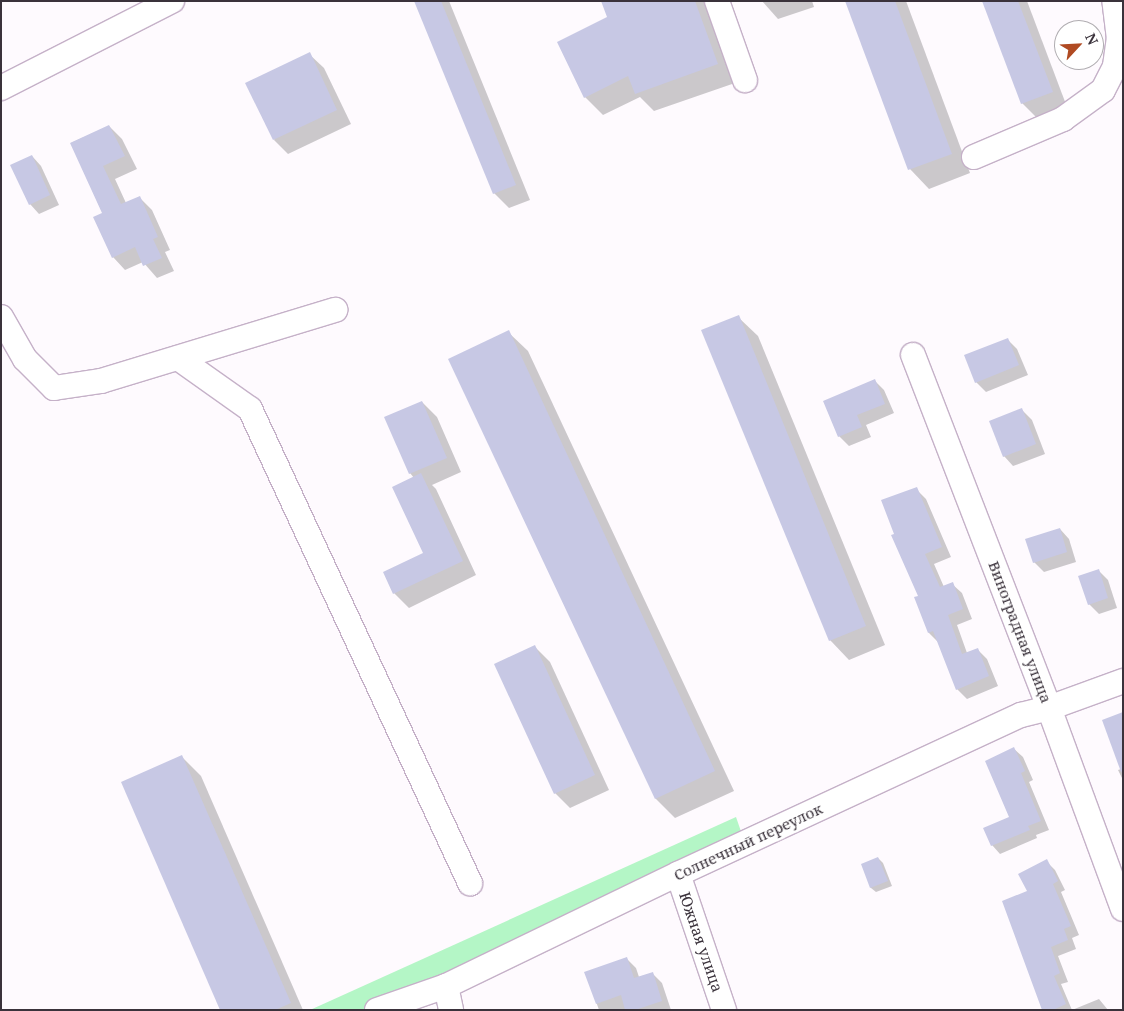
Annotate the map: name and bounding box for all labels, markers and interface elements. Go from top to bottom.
north arrow [1054,20,1104,70]
text: N [1081,30,1103,48]
street label: Виноградная улица [985,559,1055,705]
street label: Солнечный переулок [671,800,825,884]
street label: Южная улица [675,890,727,994]

